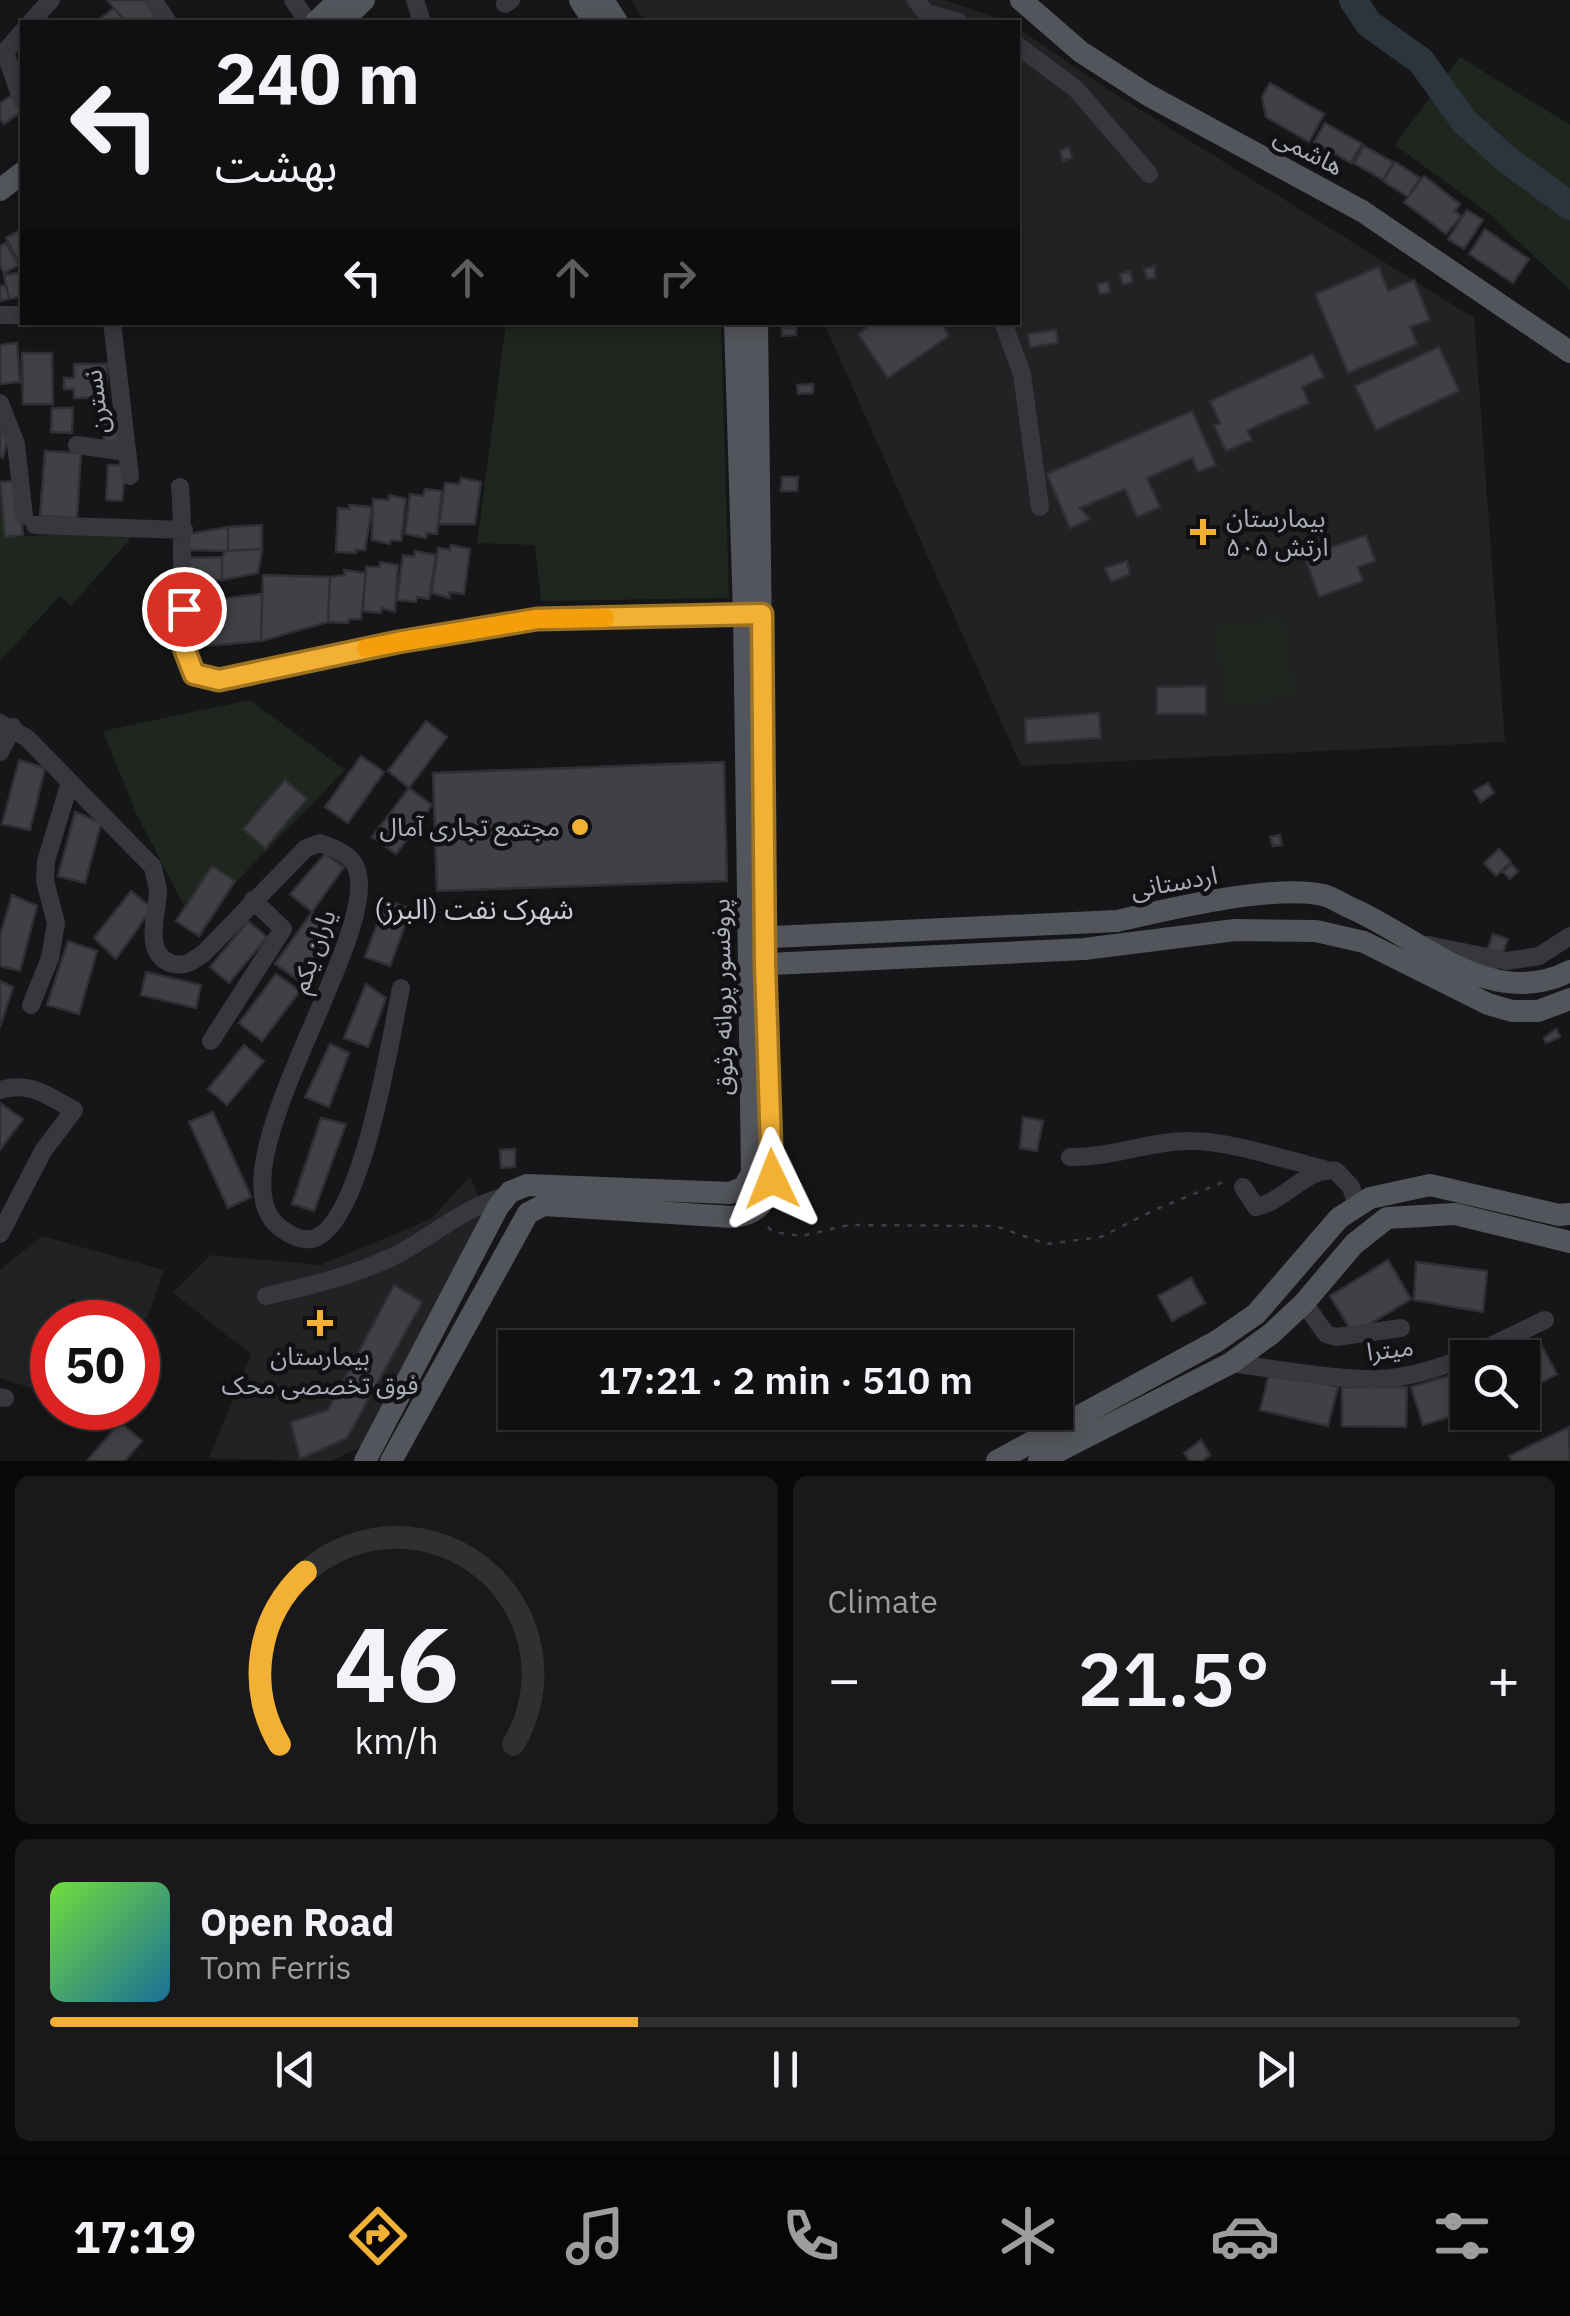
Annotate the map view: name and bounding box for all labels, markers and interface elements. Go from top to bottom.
text: 240 m [215,32,420,123]
icon: left [50,60,180,190]
street label: هاشمی [1269,119,1350,183]
text: بهشت [215,136,337,194]
icon: left [335,250,390,305]
icon: ahead [440,250,495,305]
icon: ahead [545,250,600,305]
icon: right [650,250,705,305]
street label: نسترن [75,368,116,436]
place label: بیمارستان ۵۰۵ ارتش [1226,501,1328,563]
marker: بیمارستان ۵۰۵ ارتش [1190,519,1216,545]
pin [142,567,227,652]
icon: arrive [157,582,212,637]
place label: مجتمع تجاری آمال [380,810,560,846]
marker: مجتمع تجاری آمال [569,816,591,838]
street label: اردستانی [1128,858,1220,905]
district label: شهرک نفت (البرز) [374,890,574,927]
street label: پروفسور پروانه وثوق [703,898,740,1096]
street label: یاران یکم [282,905,347,998]
position arrow [720,1127,824,1231]
speed limit sign: 50 [30,1300,160,1430]
marker: بیمارستان فوق تخصصی محک [307,1310,333,1336]
street label: میترا [1365,1329,1415,1368]
place label: بیمارستان فوق تخصصی محک [222,1339,418,1401]
map controls [1450,1340,1540,1430]
button: search [1450,1340,1540,1430]
text: 17:21 · 2 min · 510 m [598,1355,973,1404]
text: Climate [828,1580,938,1622]
text: 46 [334,1595,459,1731]
text: 21.5° [1077,1629,1270,1727]
text: − [828,1643,861,1714]
text: + [1487,1643,1520,1714]
text: km/h [354,1717,438,1764]
text: Open Road [200,1897,394,1946]
text: Tom Ferris [200,1946,351,1988]
icon: previous [268,2042,323,2097]
icon: pause [758,2042,813,2097]
icon: next [1248,2042,1303,2097]
icon: directions [343,2201,413,2271]
icon: music [560,2201,630,2271]
icon: phone [776,2201,846,2271]
icon: climate [993,2201,1063,2271]
icon: car [1210,2201,1280,2271]
icon: filters [1427,2201,1497,2271]
text: 17:19 [73,2207,196,2265]

